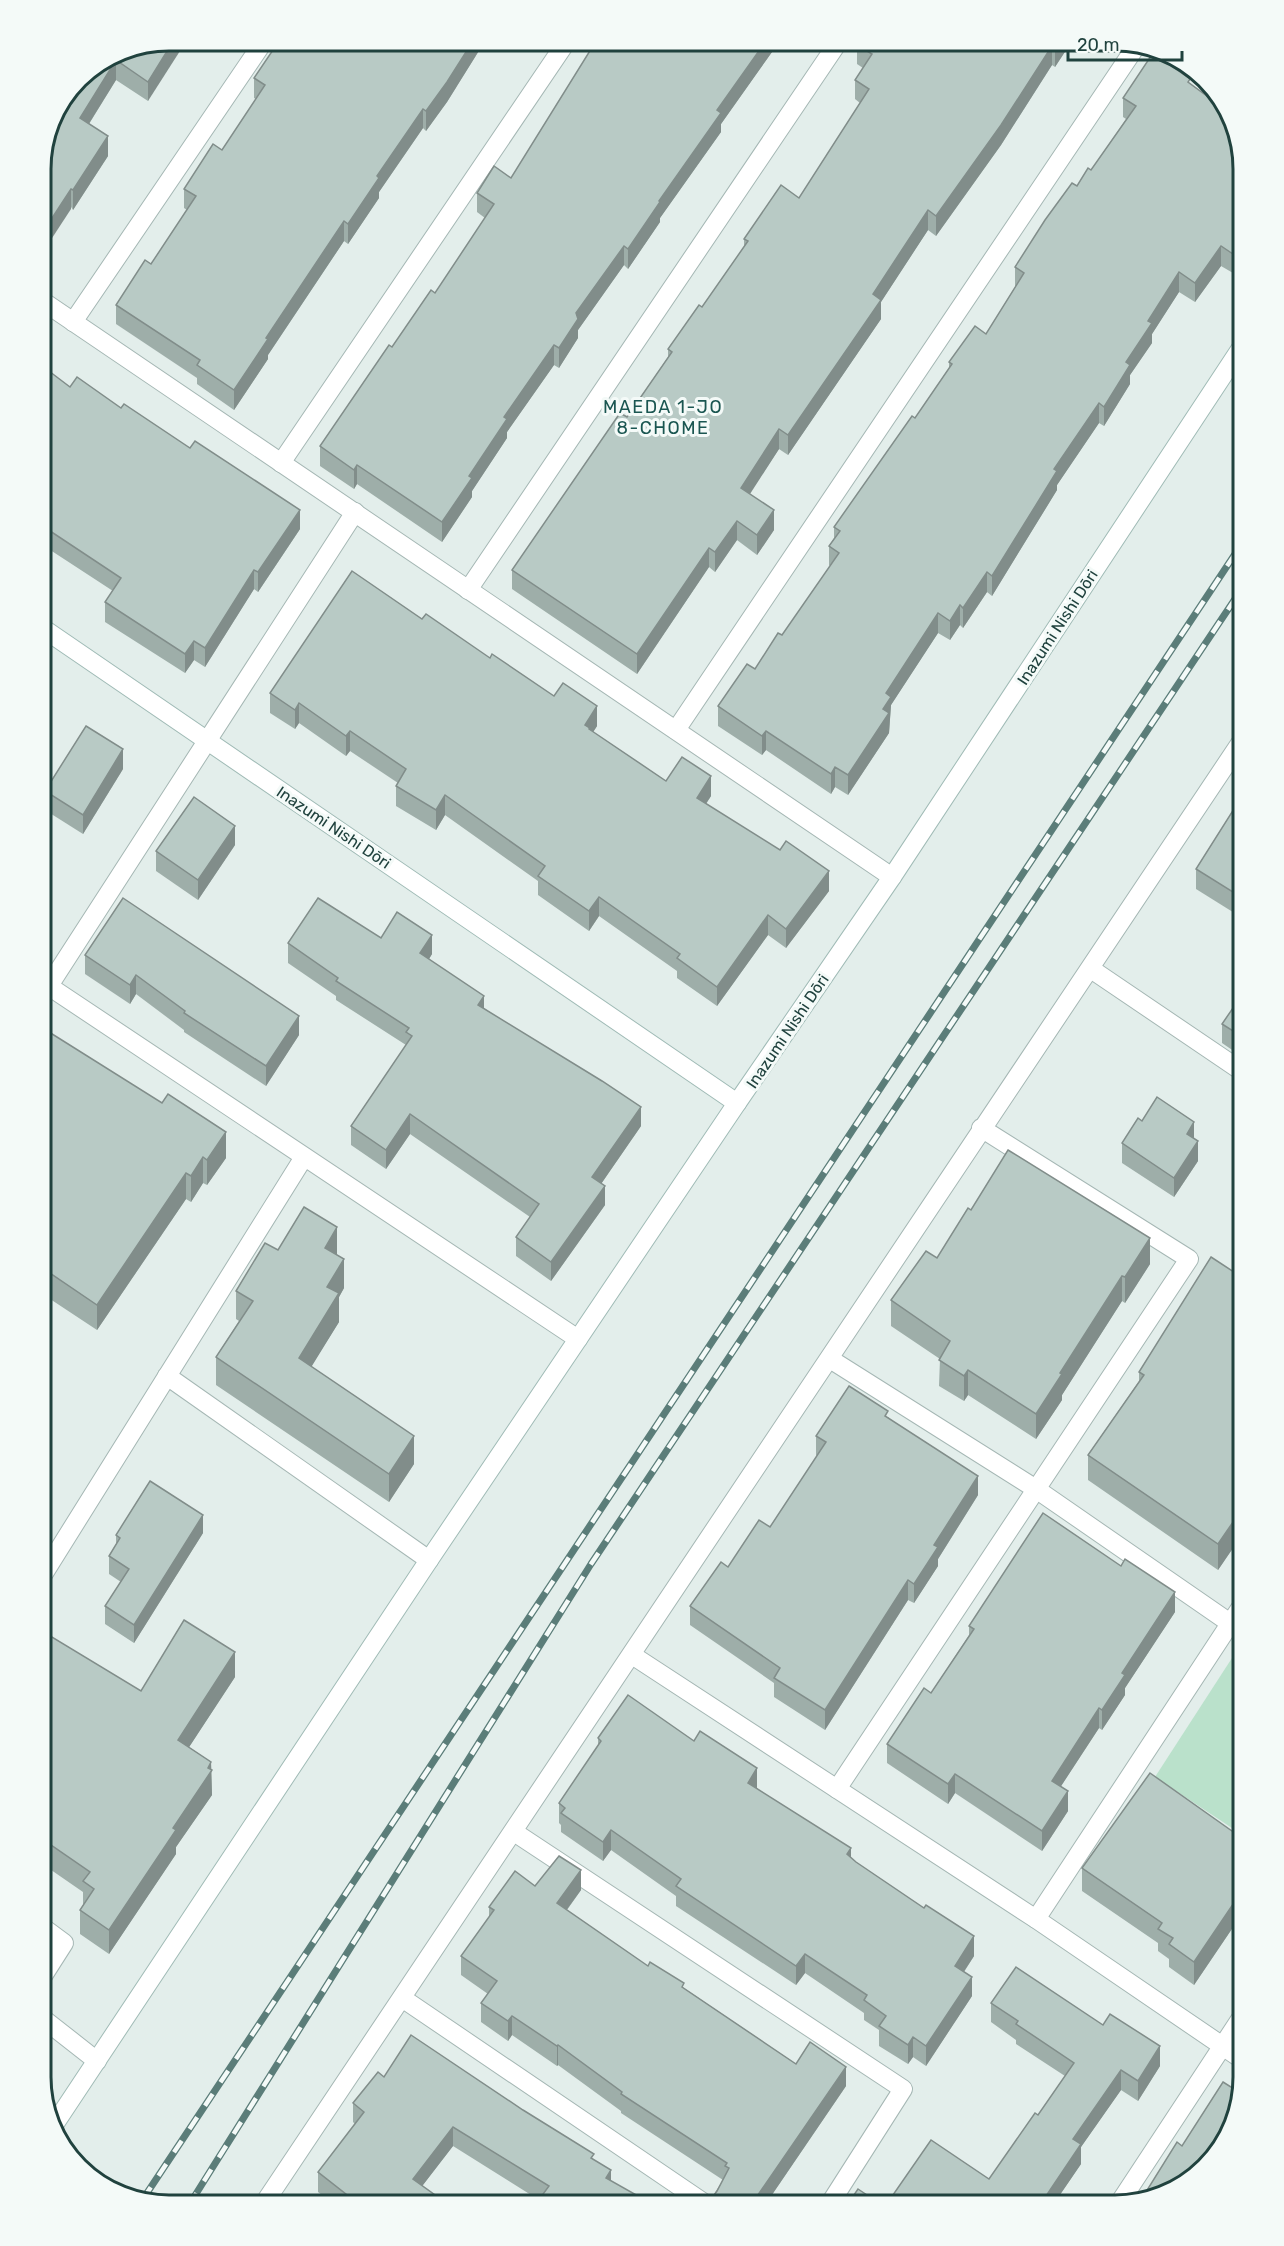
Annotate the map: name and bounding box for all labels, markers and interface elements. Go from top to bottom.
scale bar [1068,24,1182,62]
text: 20 m [1077,34,1119,56]
district label: MAEDA 1-JO 8-CHOME [603,396,723,439]
street label: Inazumi Nishi Dōri [1013,566,1102,688]
street label: Inazumi Nishi Dōri [273,782,394,873]
street label: Inazumi Nishi Dōri [742,971,833,1092]

